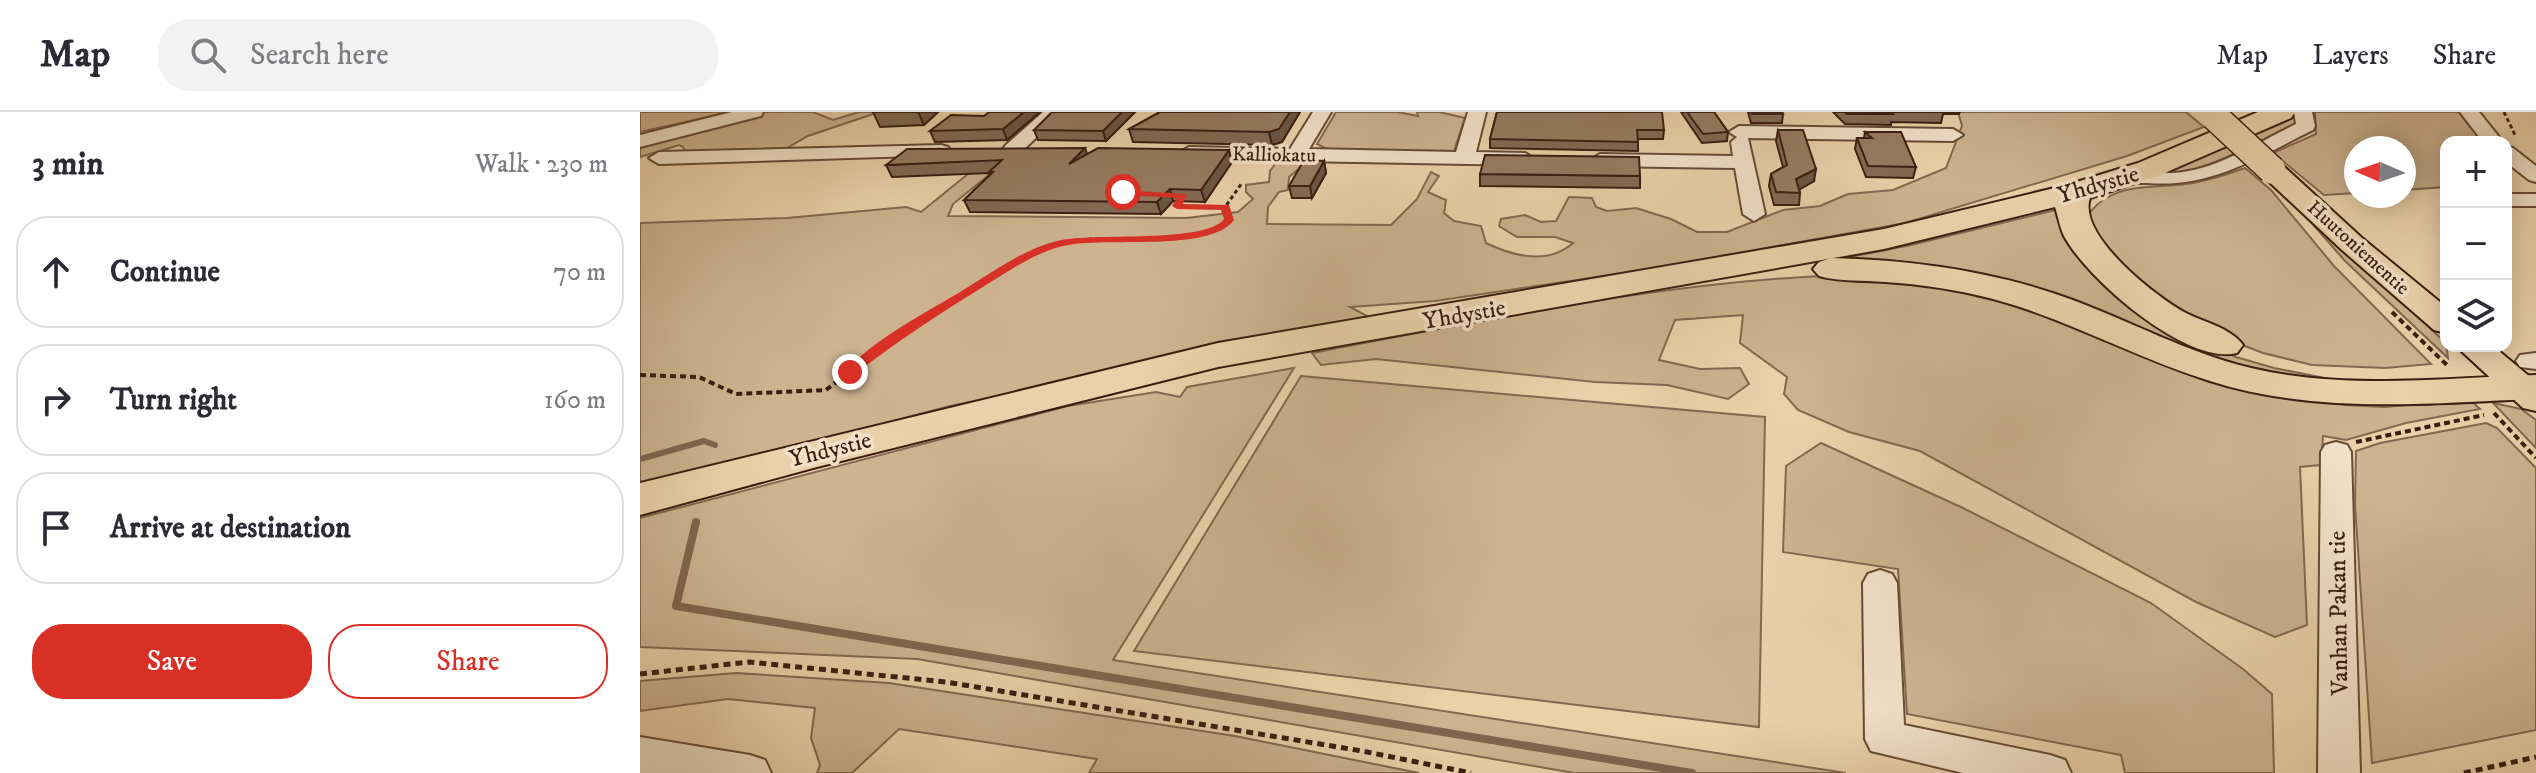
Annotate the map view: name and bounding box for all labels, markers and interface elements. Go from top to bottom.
search box [158,19,718,91]
text: Map [40,31,110,79]
icon: search [186,33,230,77]
text: Search here [250,37,389,74]
text: Map [2217,38,2268,73]
text: Layers [2312,38,2389,73]
text: Share [2433,38,2496,73]
north arrow [2344,136,2416,208]
map controls [2440,136,2512,352]
button: + [2440,136,2512,208]
street label: Kalliokatu [1232,142,1316,169]
text: 3 min [32,143,104,185]
text: Walk · 230 m [475,148,608,181]
street label: Yhdystie [2054,159,2143,211]
route start [1105,174,1141,210]
street label: Huutoniementie [2302,196,2414,301]
button: − [2440,208,2512,280]
icon: ahead [34,250,78,294]
text: Continue [110,254,220,291]
text: 70 m [553,256,606,289]
button: layers [2440,280,2512,352]
street label: Yhdystie [1420,293,1508,337]
route end [832,354,868,390]
icon: right [34,378,78,422]
text: Turn right [110,382,237,419]
text: 160 m [544,384,606,417]
street label: Yhdystie [786,425,874,475]
icon: arrive [34,506,78,550]
text: Arrive at destination [110,510,351,547]
street label: Vanhan Pakan tie [2323,530,2355,697]
button: Save [32,624,312,699]
button: Share [328,624,608,699]

